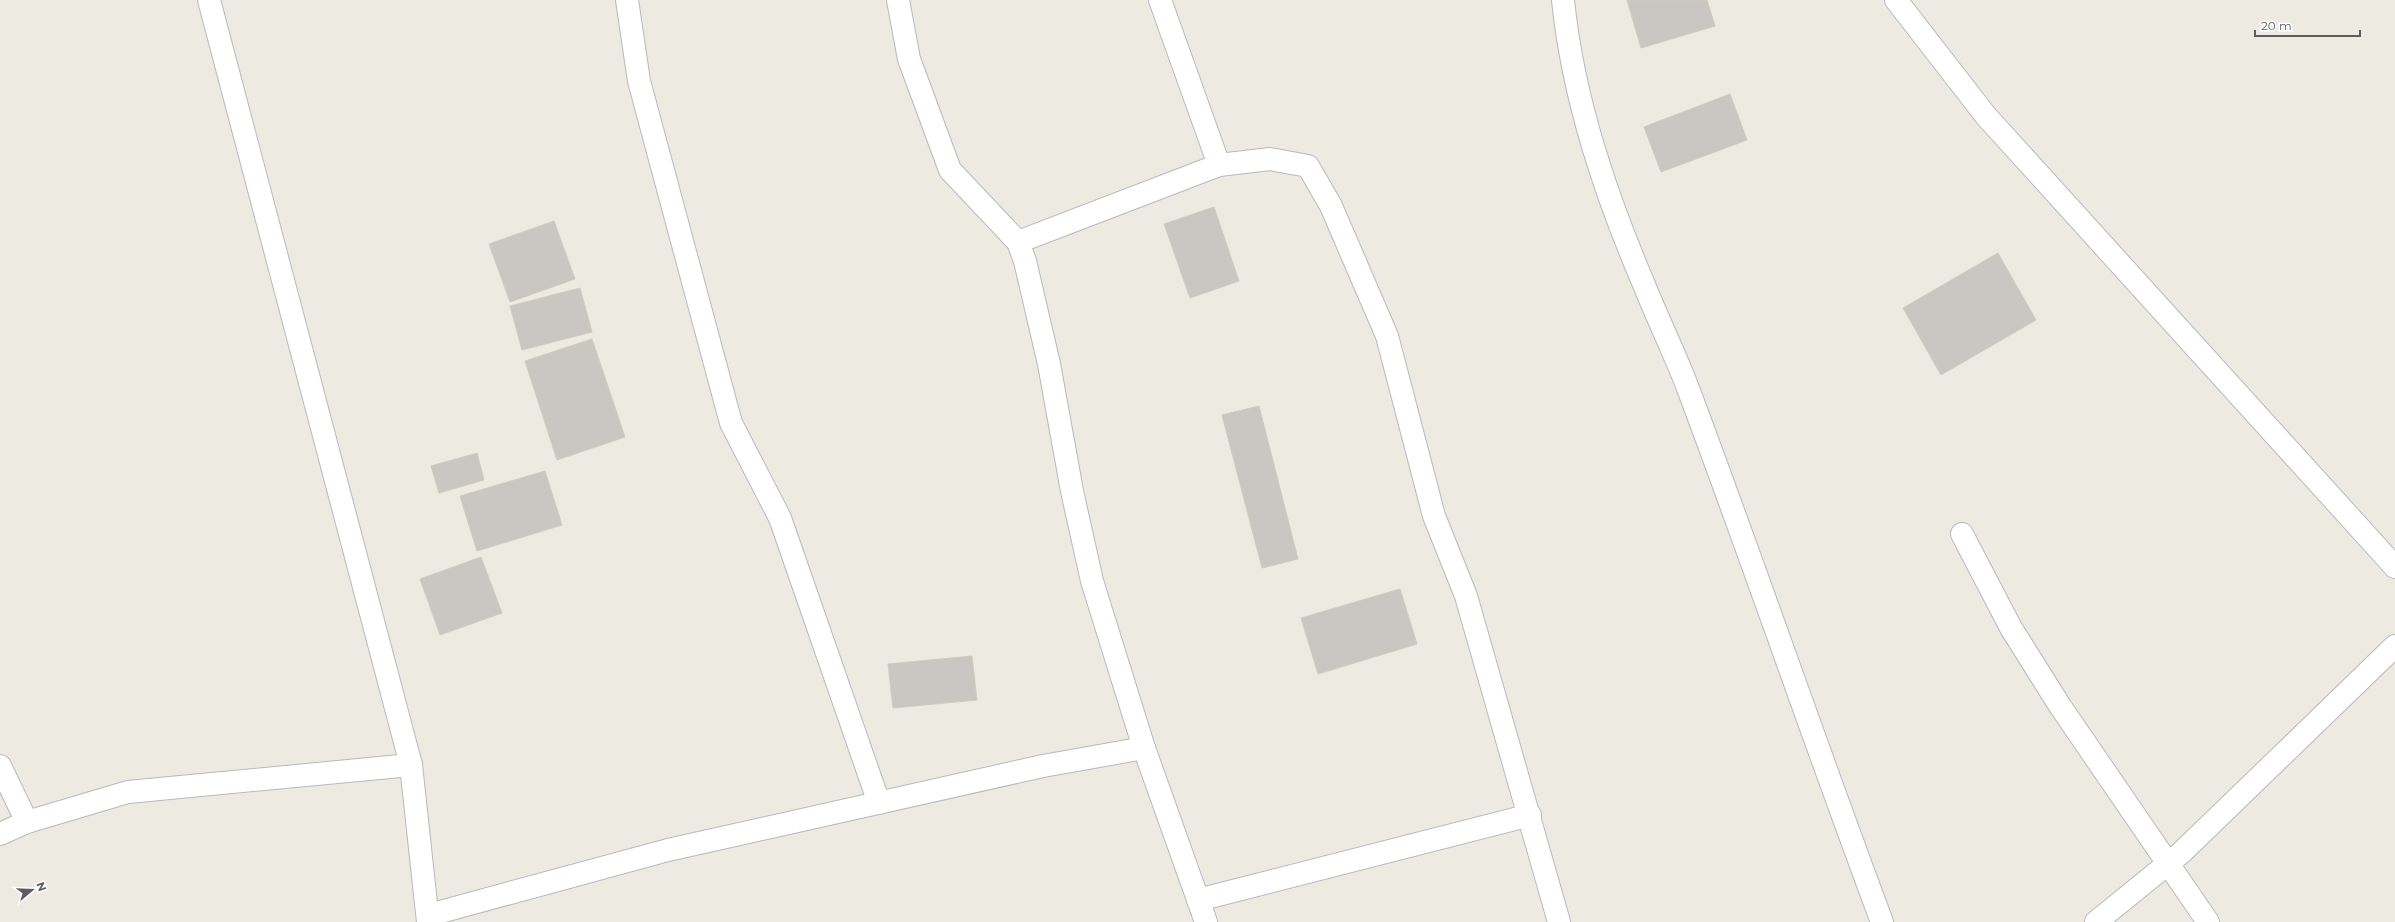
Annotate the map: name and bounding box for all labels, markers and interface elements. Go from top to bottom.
scale bar [2255,12,2360,38]
text: 20 m [2261,18,2292,33]
north arrow [12,870,52,910]
text: N [33,880,50,893]

